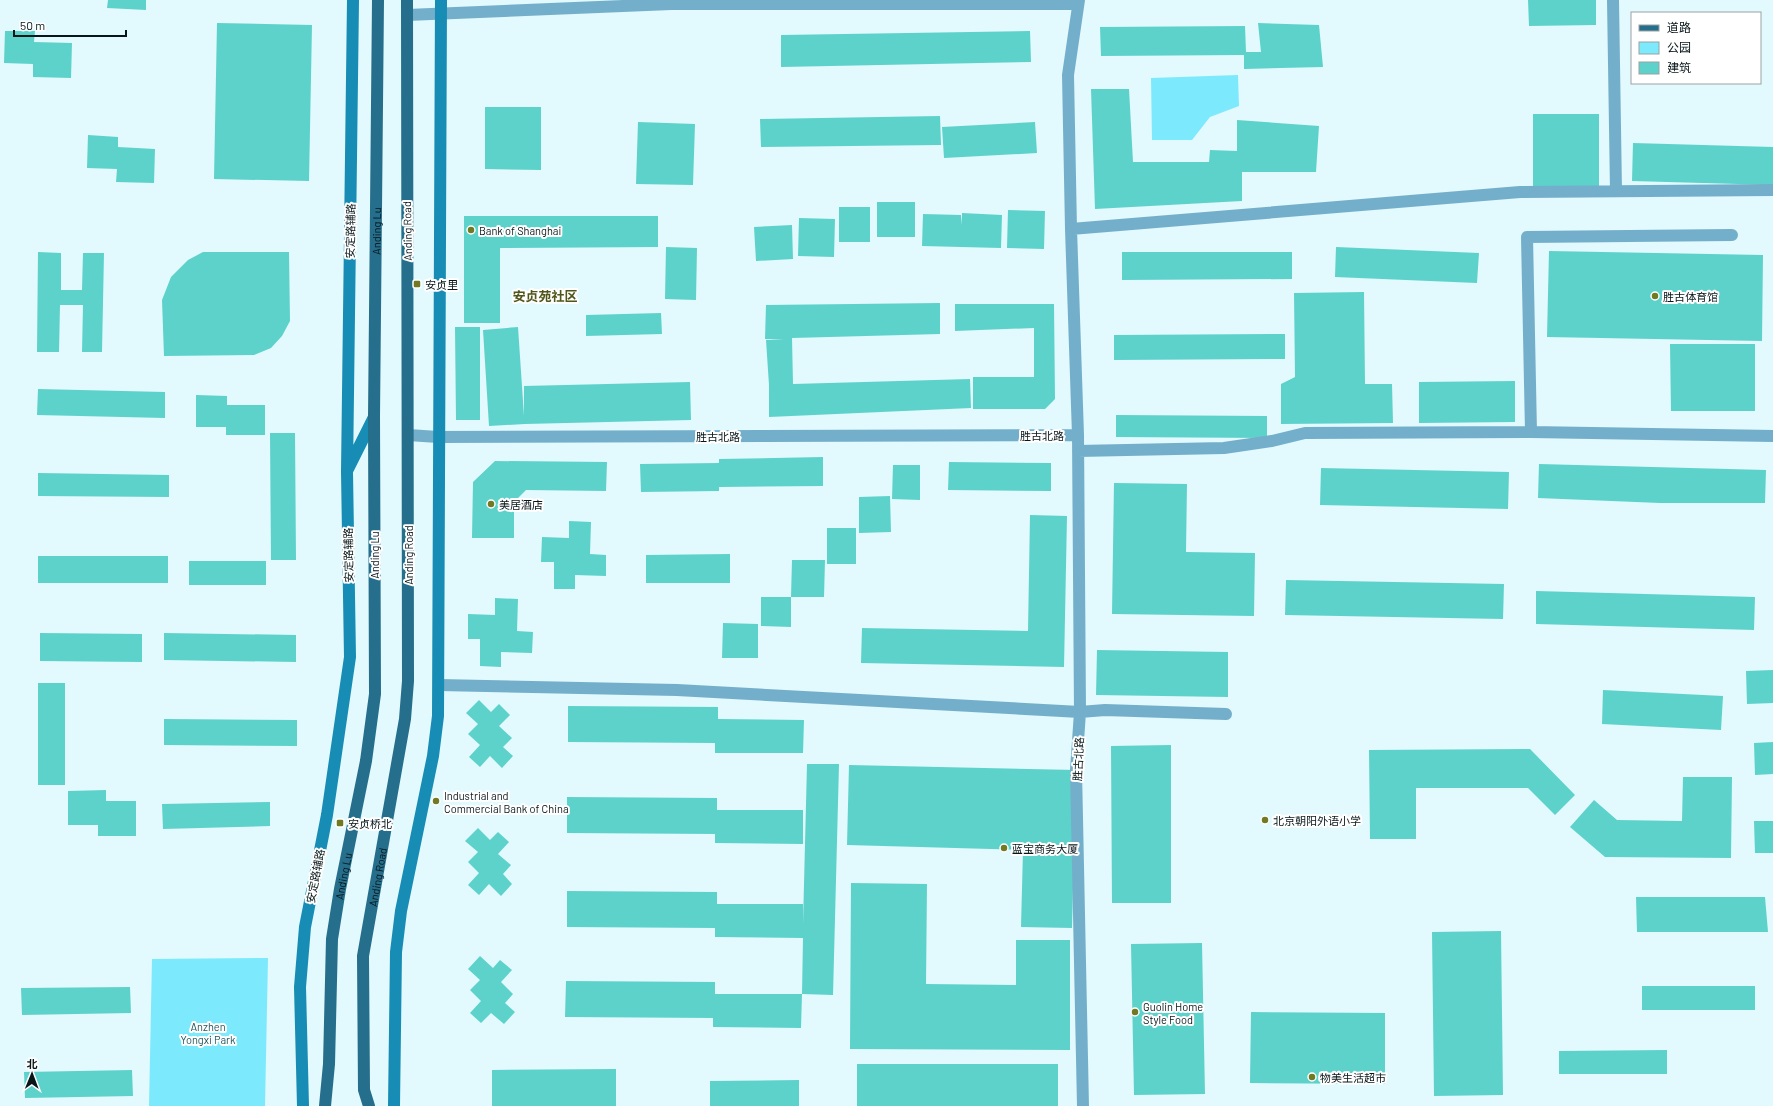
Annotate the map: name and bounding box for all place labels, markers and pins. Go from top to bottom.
place label: Bank of Shanghai [479,224,561,237]
marker: Bank of Shanghai [466,225,476,235]
place label: 安贞里 [425,278,458,291]
marker: 安贞里 [412,279,422,289]
place label: 胜古体育馆 [1663,290,1718,303]
marker: 胜古体育馆 [1650,291,1660,301]
place label: 美居酒店 [499,498,543,511]
marker: 美居酒店 [486,499,496,509]
place label: Industrial and Commercial Bank of China [444,789,569,815]
marker: Industrial and Commercial Bank of China [431,796,441,806]
place label: 北京朝阳外语小学 [1273,814,1361,827]
marker: 北京朝阳外语小学 [1260,815,1270,825]
place label: 安贞桥北 [348,817,392,830]
marker: 安贞桥北 [335,818,345,828]
place label: 蓝宝商务大厦 [1012,842,1078,855]
marker: 蓝宝商务大厦 [999,843,1009,853]
place label: Guolin Home Style Food [1143,1000,1203,1026]
marker: Guolin Home Style Food [1130,1007,1140,1017]
place label: 物美生活超市 [1320,1071,1386,1084]
marker: 物美生活超市 [1307,1072,1317,1082]

